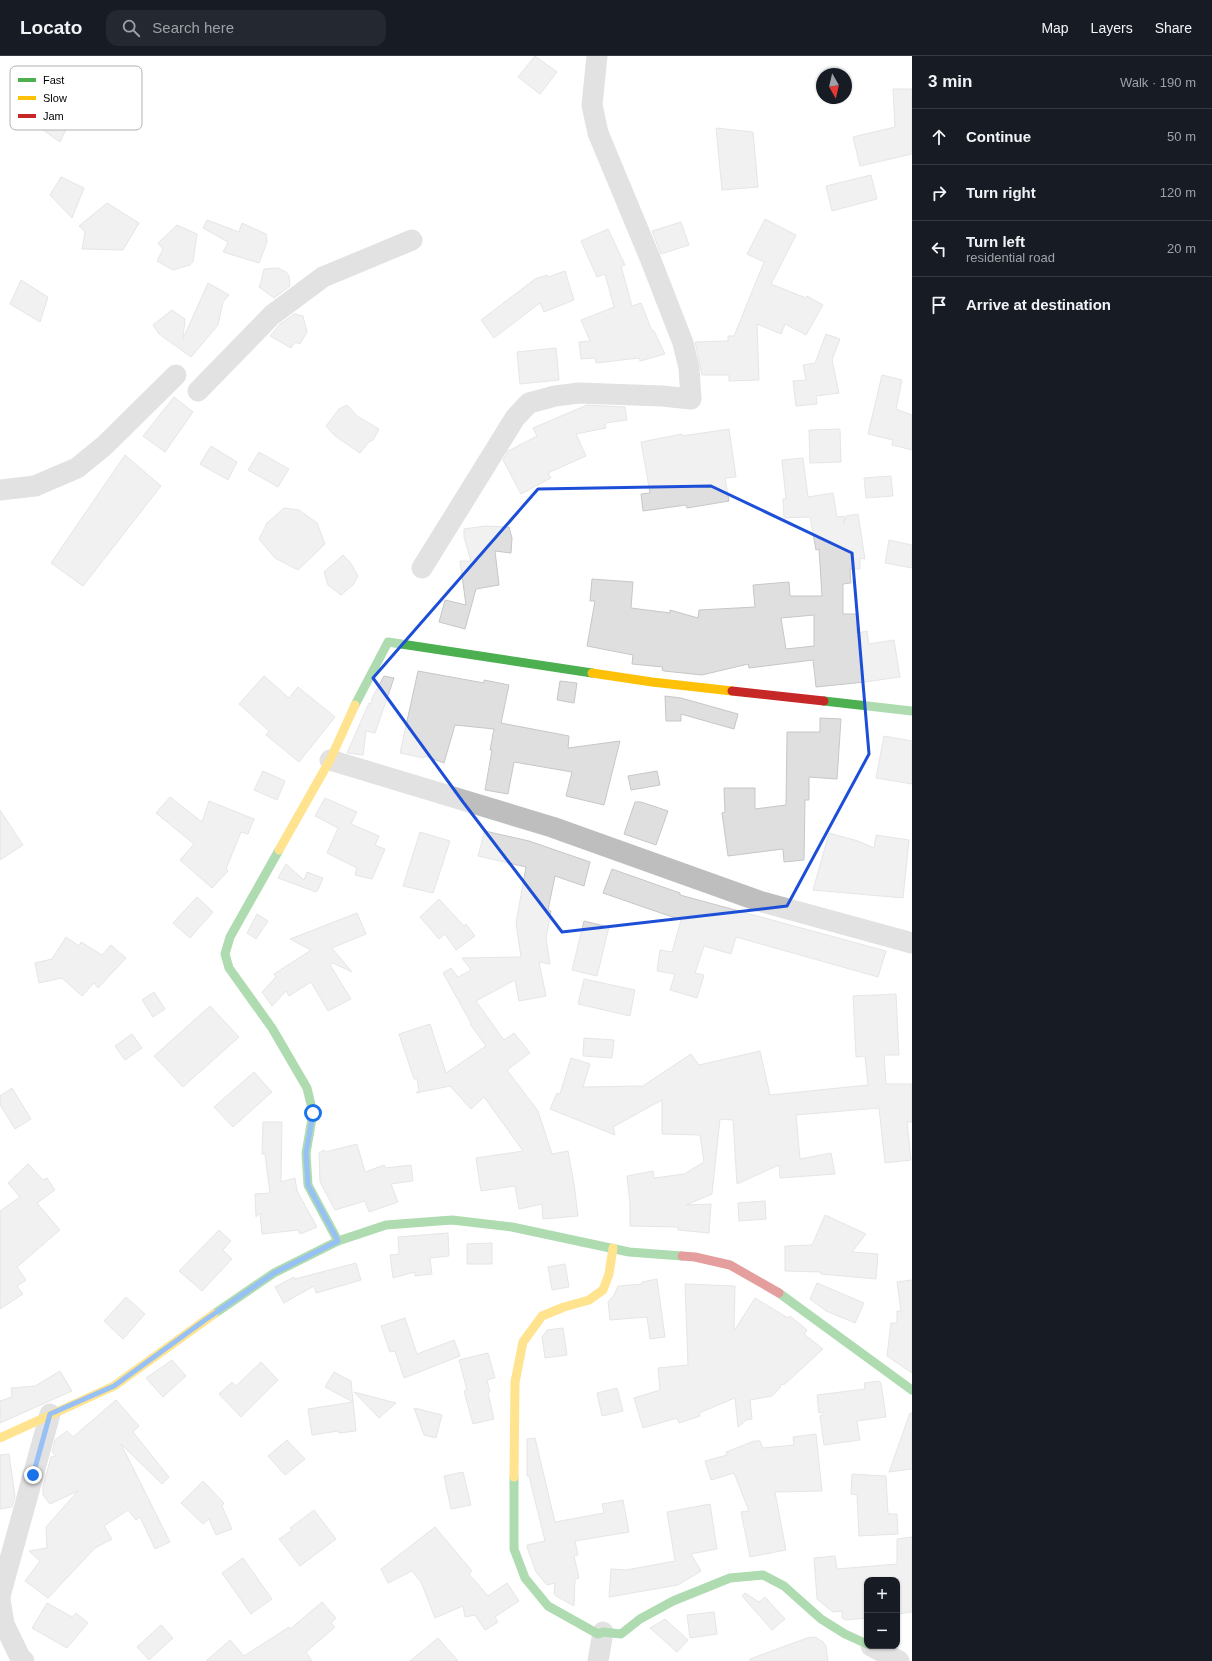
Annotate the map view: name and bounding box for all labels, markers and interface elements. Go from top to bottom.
search box [106,10,386,46]
text: Locato [20,17,82,38]
icon: search [120,17,142,39]
text: Search here [152,19,234,36]
text: Map [1041,20,1069,36]
text: Layers [1091,20,1133,36]
text: Share [1155,20,1192,36]
legend [10,66,142,130]
north arrow [816,68,852,104]
text: 3 min [928,72,972,91]
text: Fast [43,74,64,86]
text: Walk · 190 m [1120,75,1196,90]
text: Slow [43,92,67,104]
text: Jam [43,110,64,122]
icon: ahead [928,126,950,148]
text: Continue [966,128,1031,145]
text: 50 m [1167,129,1196,144]
icon: right [928,182,950,204]
text: Turn right [966,184,1036,201]
text: 120 m [1160,185,1196,200]
text: Turn left [966,233,1025,250]
icon: left [928,238,950,260]
text: 20 m [1167,241,1196,256]
text: residential road [966,250,1055,265]
icon: arrive [928,294,950,316]
text: Arrive at destination [966,296,1111,313]
route start [304,1104,322,1122]
route end [24,1466,42,1484]
map controls [864,1577,900,1649]
button: + [864,1577,900,1613]
button: − [864,1613,900,1649]

